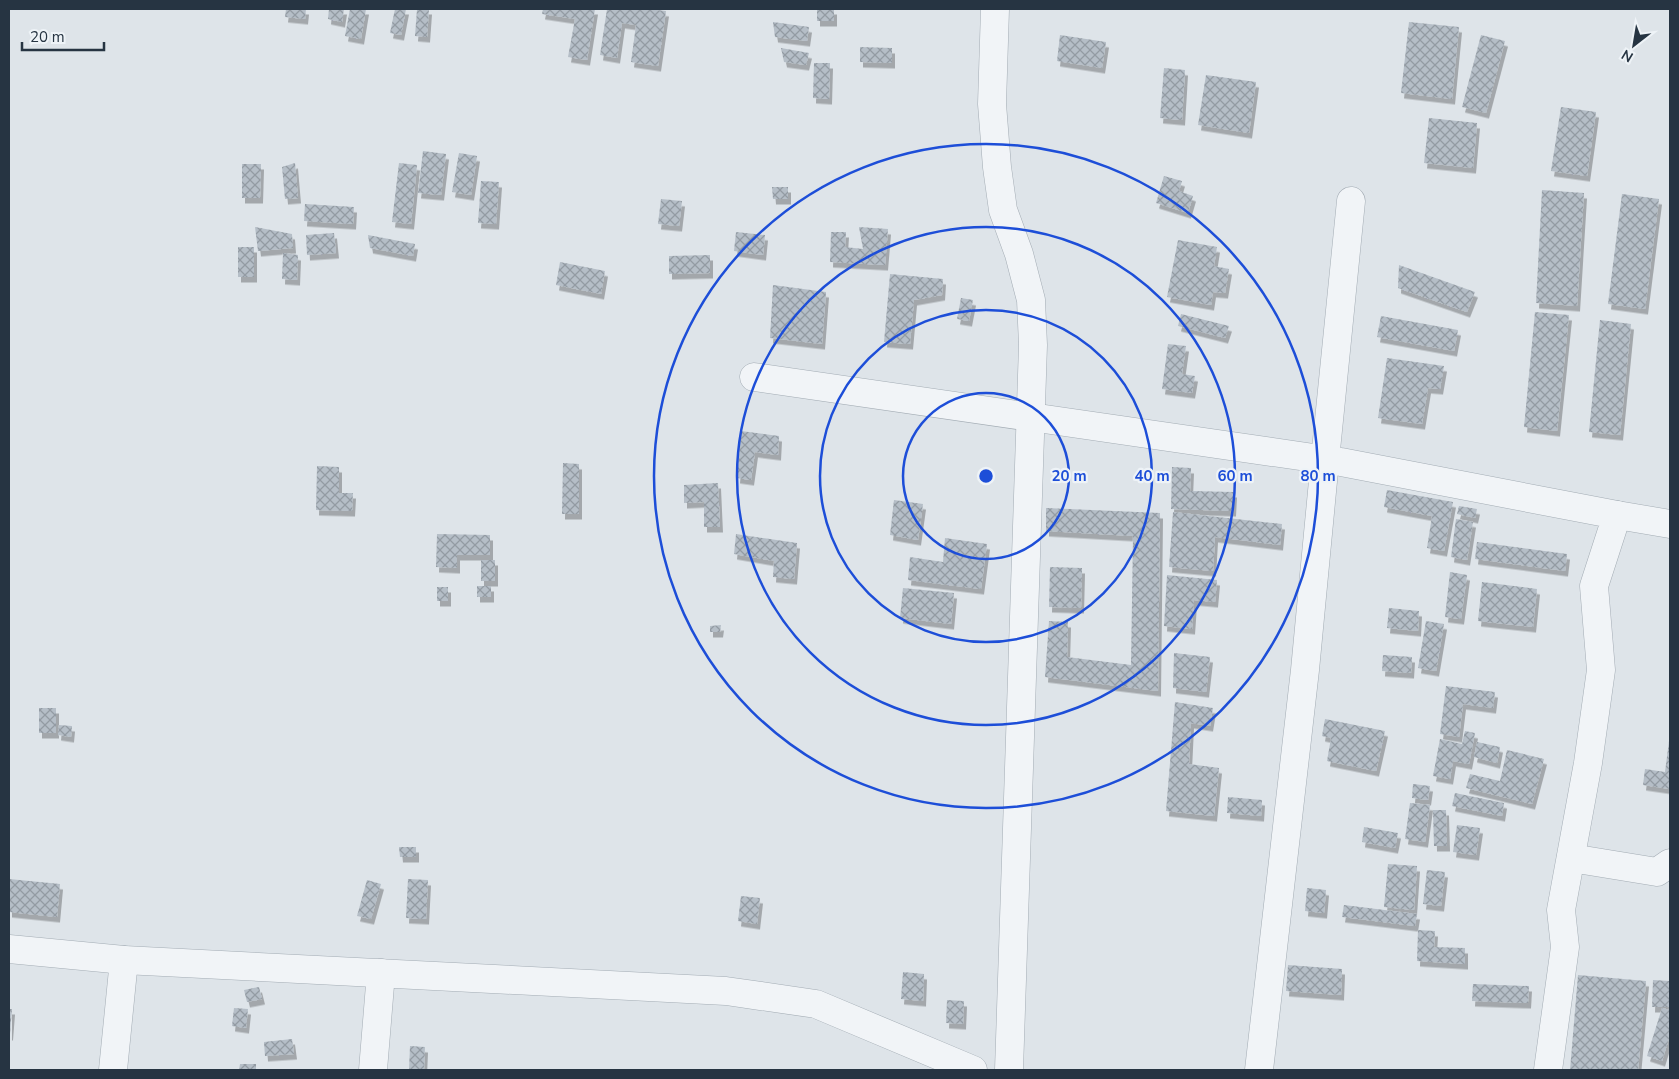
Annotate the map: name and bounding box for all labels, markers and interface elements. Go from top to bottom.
scale bar [22,20,105,52]
north arrow [1609,20,1659,70]
text: 20 m [30,27,65,47]
text: N [1618,45,1637,67]
text: 20 m [1051,466,1087,486]
text: 40 m [1134,466,1170,486]
text: 60 m [1217,466,1253,486]
text: 80 m [1300,466,1336,486]
centre of rings [977,467,995,485]

